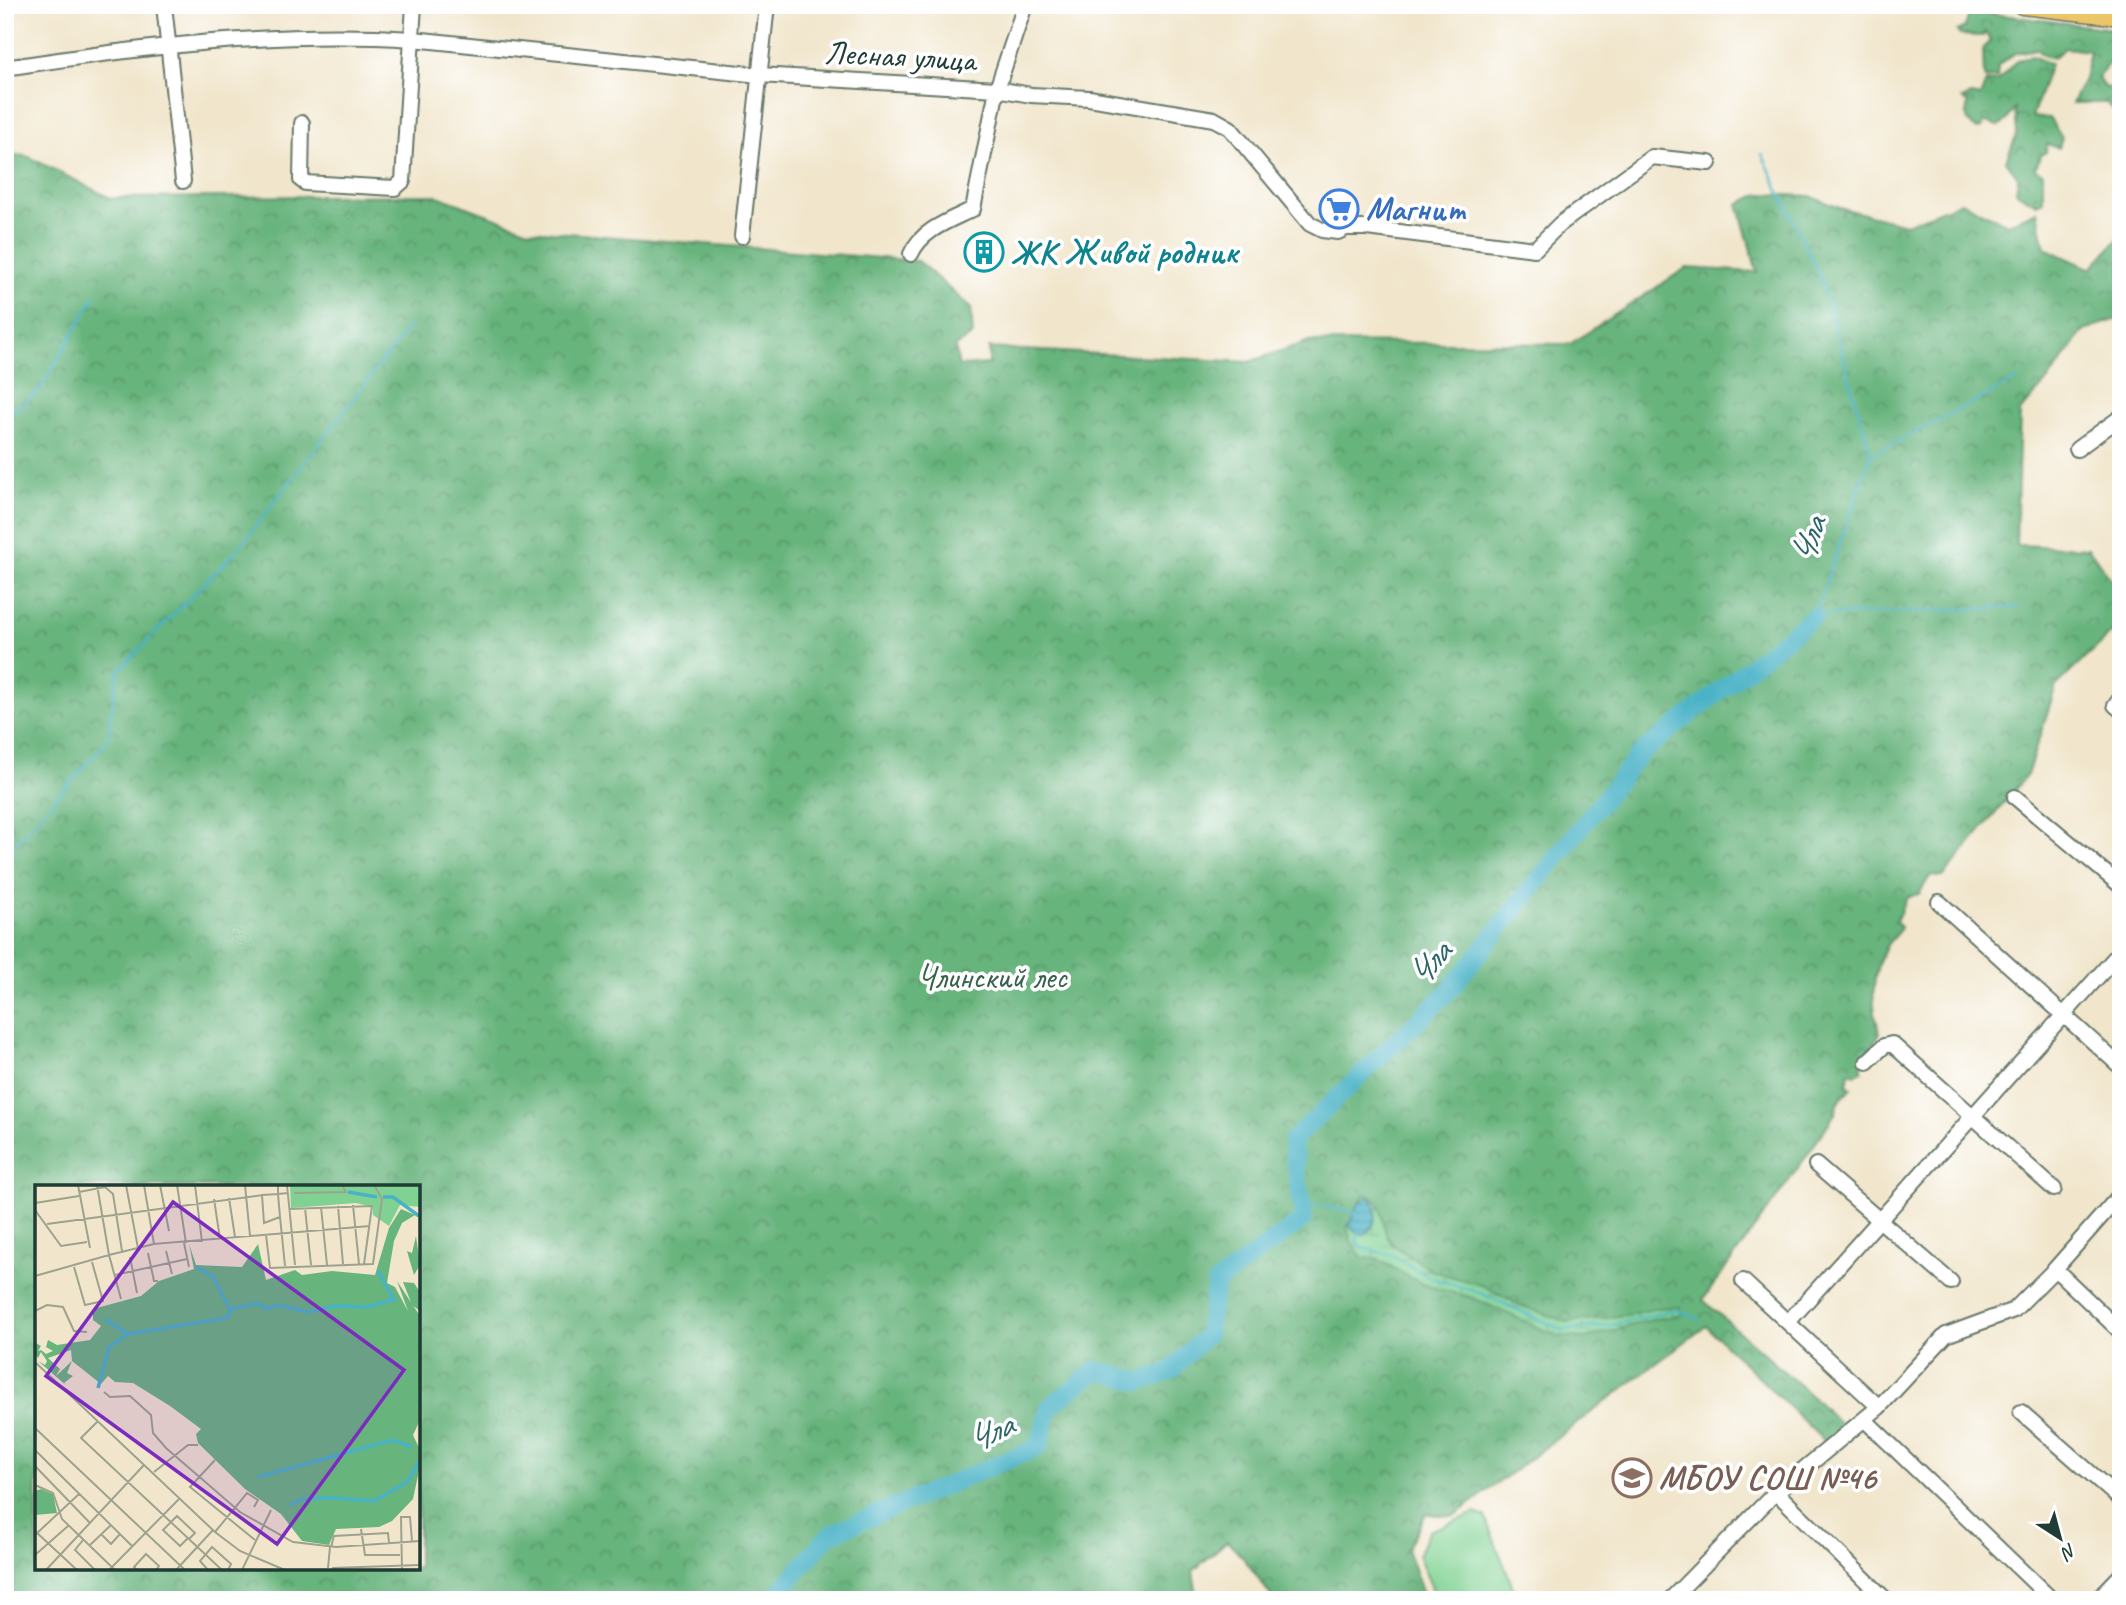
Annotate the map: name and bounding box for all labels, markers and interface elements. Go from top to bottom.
street label: Лесная улица [824,31,979,81]
supermarket icon: Магнит [1318,188,1360,230]
place label: Магнит [1366,188,1467,230]
building icon: ЖК Живой родник [963,231,1005,273]
place label: ЖК Живой родник [1011,231,1240,273]
water label: Чла [1779,507,1838,569]
water label: Чла [1397,928,1464,995]
park label: Члинский лес [917,956,1068,998]
inset map [35,1185,420,1570]
water label: Чла [960,1401,1024,1462]
school or university icon: МБОУ СОШ №46 [1611,1457,1653,1499]
place label: МБОУ СОШ №46 [1659,1457,1878,1499]
north arrow [2024,1504,2094,1574]
text: N [2055,1538,2081,1566]

